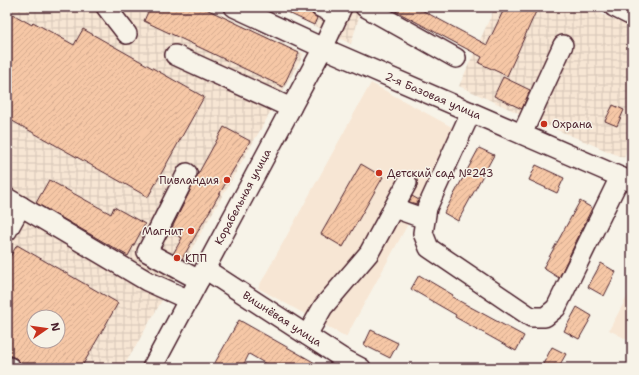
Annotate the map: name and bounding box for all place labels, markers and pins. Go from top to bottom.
place label: Охрана [552,117,592,132]
marker: Охрана [539,119,549,129]
place label: Детский сад №243 [387,166,493,181]
marker: Детский сад №243 [374,168,384,178]
place label: Пивландия [159,173,219,188]
marker: Пивландия [222,175,232,185]
place label: Магнит [142,224,183,239]
marker: Магнит [186,226,196,236]
place label: КПП [185,251,207,266]
marker: КПП [172,253,182,263]

